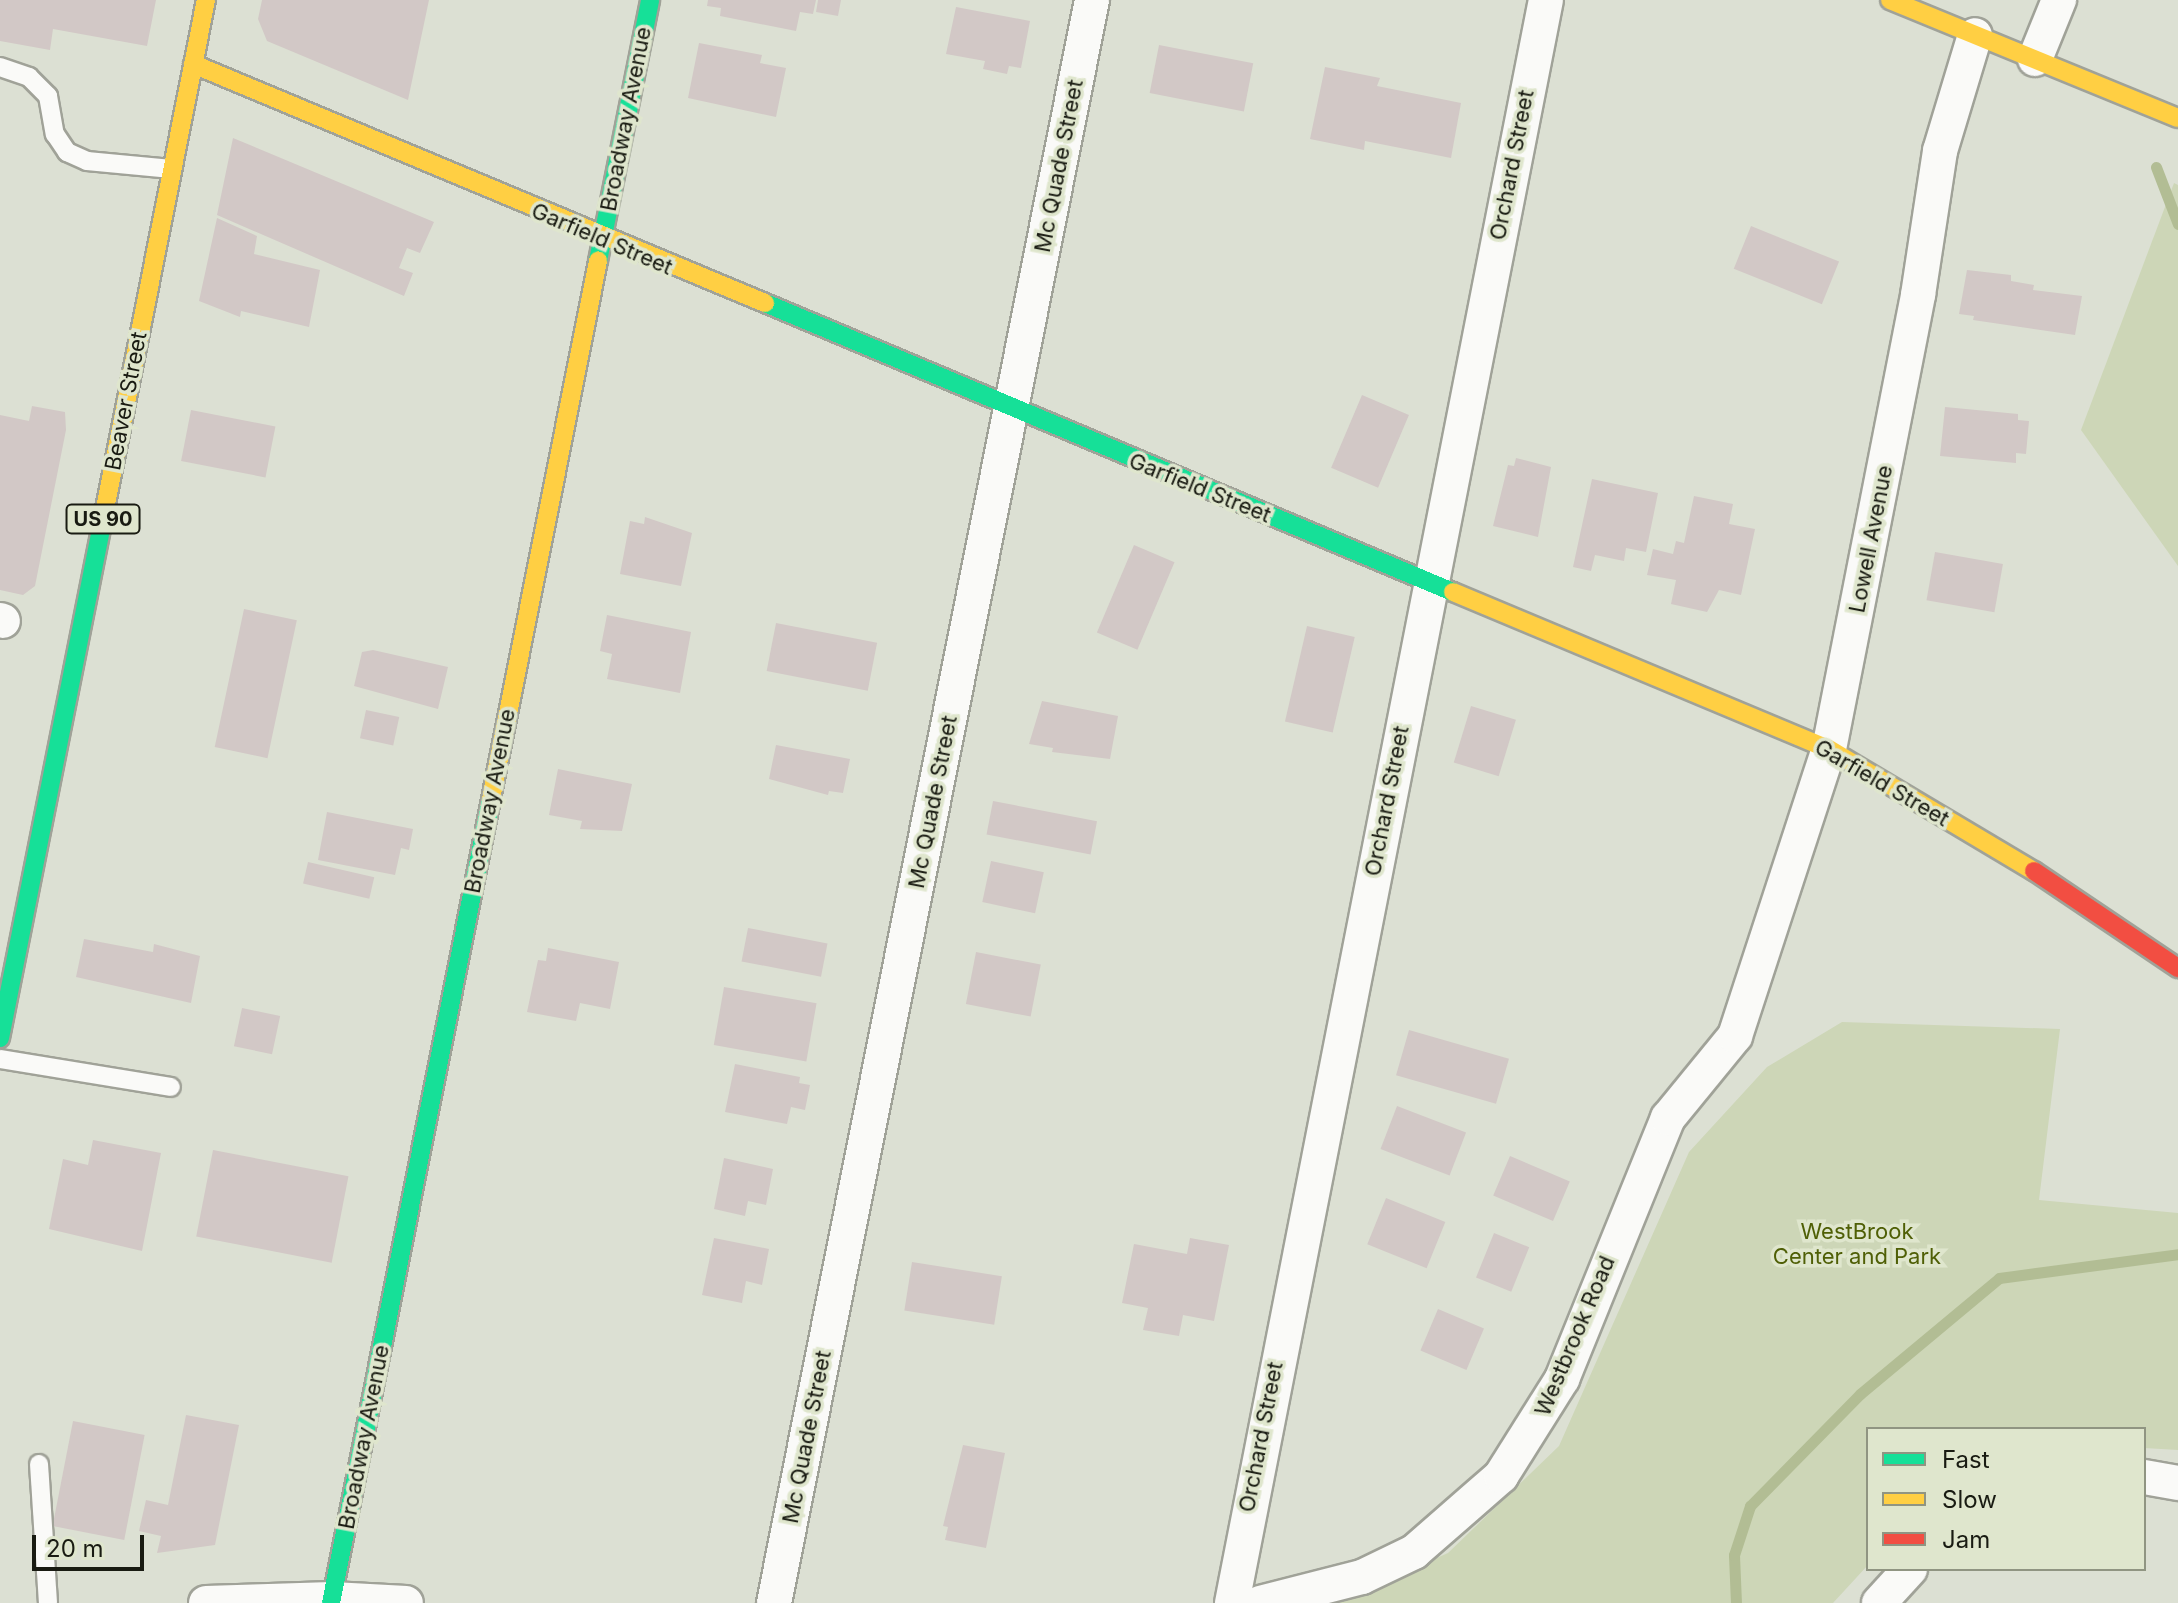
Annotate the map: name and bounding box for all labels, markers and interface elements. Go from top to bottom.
street label: Broadway Avenue [595,24,657,214]
street label: Mc Quade Street [1029,77,1089,255]
street label: Orchard Street [1485,88,1539,242]
street label: Garfield Street [527,197,677,281]
street label: Beaver Street [100,329,152,473]
street label: Garfield Street [1125,448,1275,528]
street label: Lowell Avenue [1844,463,1898,615]
road number: US 90 [65,503,141,535]
street label: Broadway Avenue [459,706,521,896]
street label: Mc Quade Street [903,713,963,891]
street label: Orchard Street [1360,724,1414,878]
street label: Garfield Street [1810,734,1954,832]
park label: WestBrook Center and Park [1773,1218,1941,1270]
street label: Westbrook Road [1529,1252,1621,1420]
street label: Broadway Avenue [333,1342,395,1532]
street label: Mc Quade Street [777,1348,837,1526]
street label: Orchard Street [1234,1360,1288,1514]
legend [1866,1427,2146,1571]
text: Fast [1942,1445,1990,1474]
text: Slow [1942,1485,1997,1514]
scale bar [36,1519,148,1569]
text: Jam [1942,1525,1990,1554]
text: 20 m [46,1534,104,1563]

